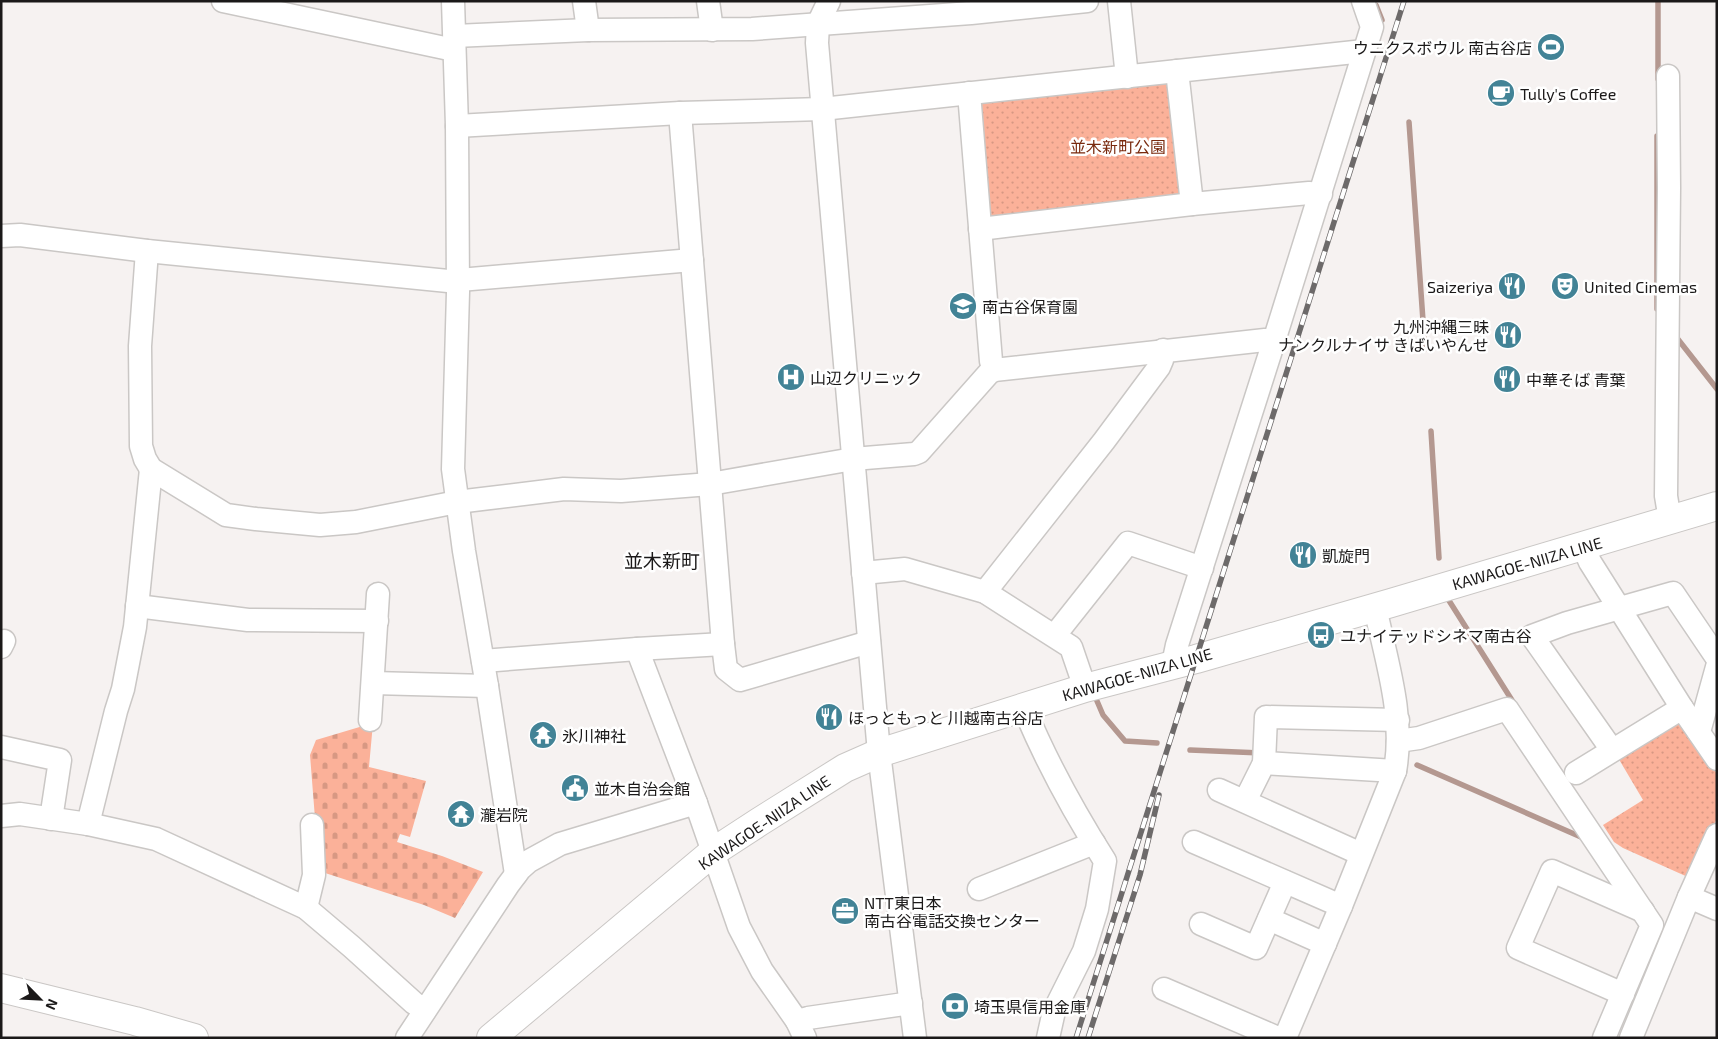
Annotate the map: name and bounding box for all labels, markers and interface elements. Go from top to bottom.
sports icon: ウニクスボウル 南古谷店 [1536,32,1566,62]
place label: ウニクスボウル 南古谷店 [1353,38,1532,57]
cafe icon: Tully's Coffee [1486,78,1516,108]
place label: Tully's Coffee [1520,84,1616,103]
park label: 並木新町公園 [1070,137,1166,156]
restaurant icon: Saizeriya [1497,271,1527,301]
theatre icon: United Cinemas [1550,271,1580,301]
place label: Saizeriya [1427,277,1493,296]
place label: United Cinemas [1584,277,1697,296]
school or university icon: 南古谷保育園 [948,291,978,321]
place label: 南古谷保育園 [982,297,1078,316]
place label: 九州沖縄三昧 ナンクルナイサ きばいやんせ [1278,317,1489,354]
restaurant icon: 九州沖縄三昧 ナンクルナイサ きばいやんせ [1493,320,1523,350]
hospital icon: 山辺クリニック [776,362,806,392]
restaurant icon: 中華そば 青葉 [1492,364,1522,394]
place label: 山辺クリニック [810,368,922,387]
place label: 中華そば 青葉 [1526,370,1626,389]
street label: KAWAGOE-NIIZA LINE [1450,532,1604,594]
restaurant icon: 凱旋門 [1288,540,1318,570]
place label: 凱旋門 [1322,546,1370,565]
district label: 並木新町 [624,549,700,572]
bus stop icon: ユナイテッドシネマ南古谷 [1306,620,1336,650]
place label: ユナイテッドシネマ南古谷 [1340,626,1532,645]
street label: KAWAGOE-NIIZA LINE [1060,643,1214,705]
restaurant icon: ほっともっと 川越南古谷店 [814,702,844,732]
place label: ほっともっと 川越南古谷店 [848,708,1044,727]
temple icon: 氷川神社 [528,720,558,750]
place label: 氷川神社 [562,726,626,745]
street label: KAWAGOE-NIIZA LINE [694,771,834,873]
public building icon: 並木自治会館 [560,773,590,803]
place label: 並木自治会館 [594,779,690,798]
temple icon: 瀧岩院 [446,799,476,829]
place label: 瀧岩院 [480,805,528,824]
place label: NTT東日本 南古谷電話交換センター [864,893,1040,930]
office icon: NTT東日本 南古谷電話交換センター [830,896,860,926]
north arrow [15,974,65,1024]
bank icon: 埼玉県信用金庫 [940,991,970,1021]
text: N [43,996,62,1013]
place label: 埼玉県信用金庫 [974,997,1086,1016]

